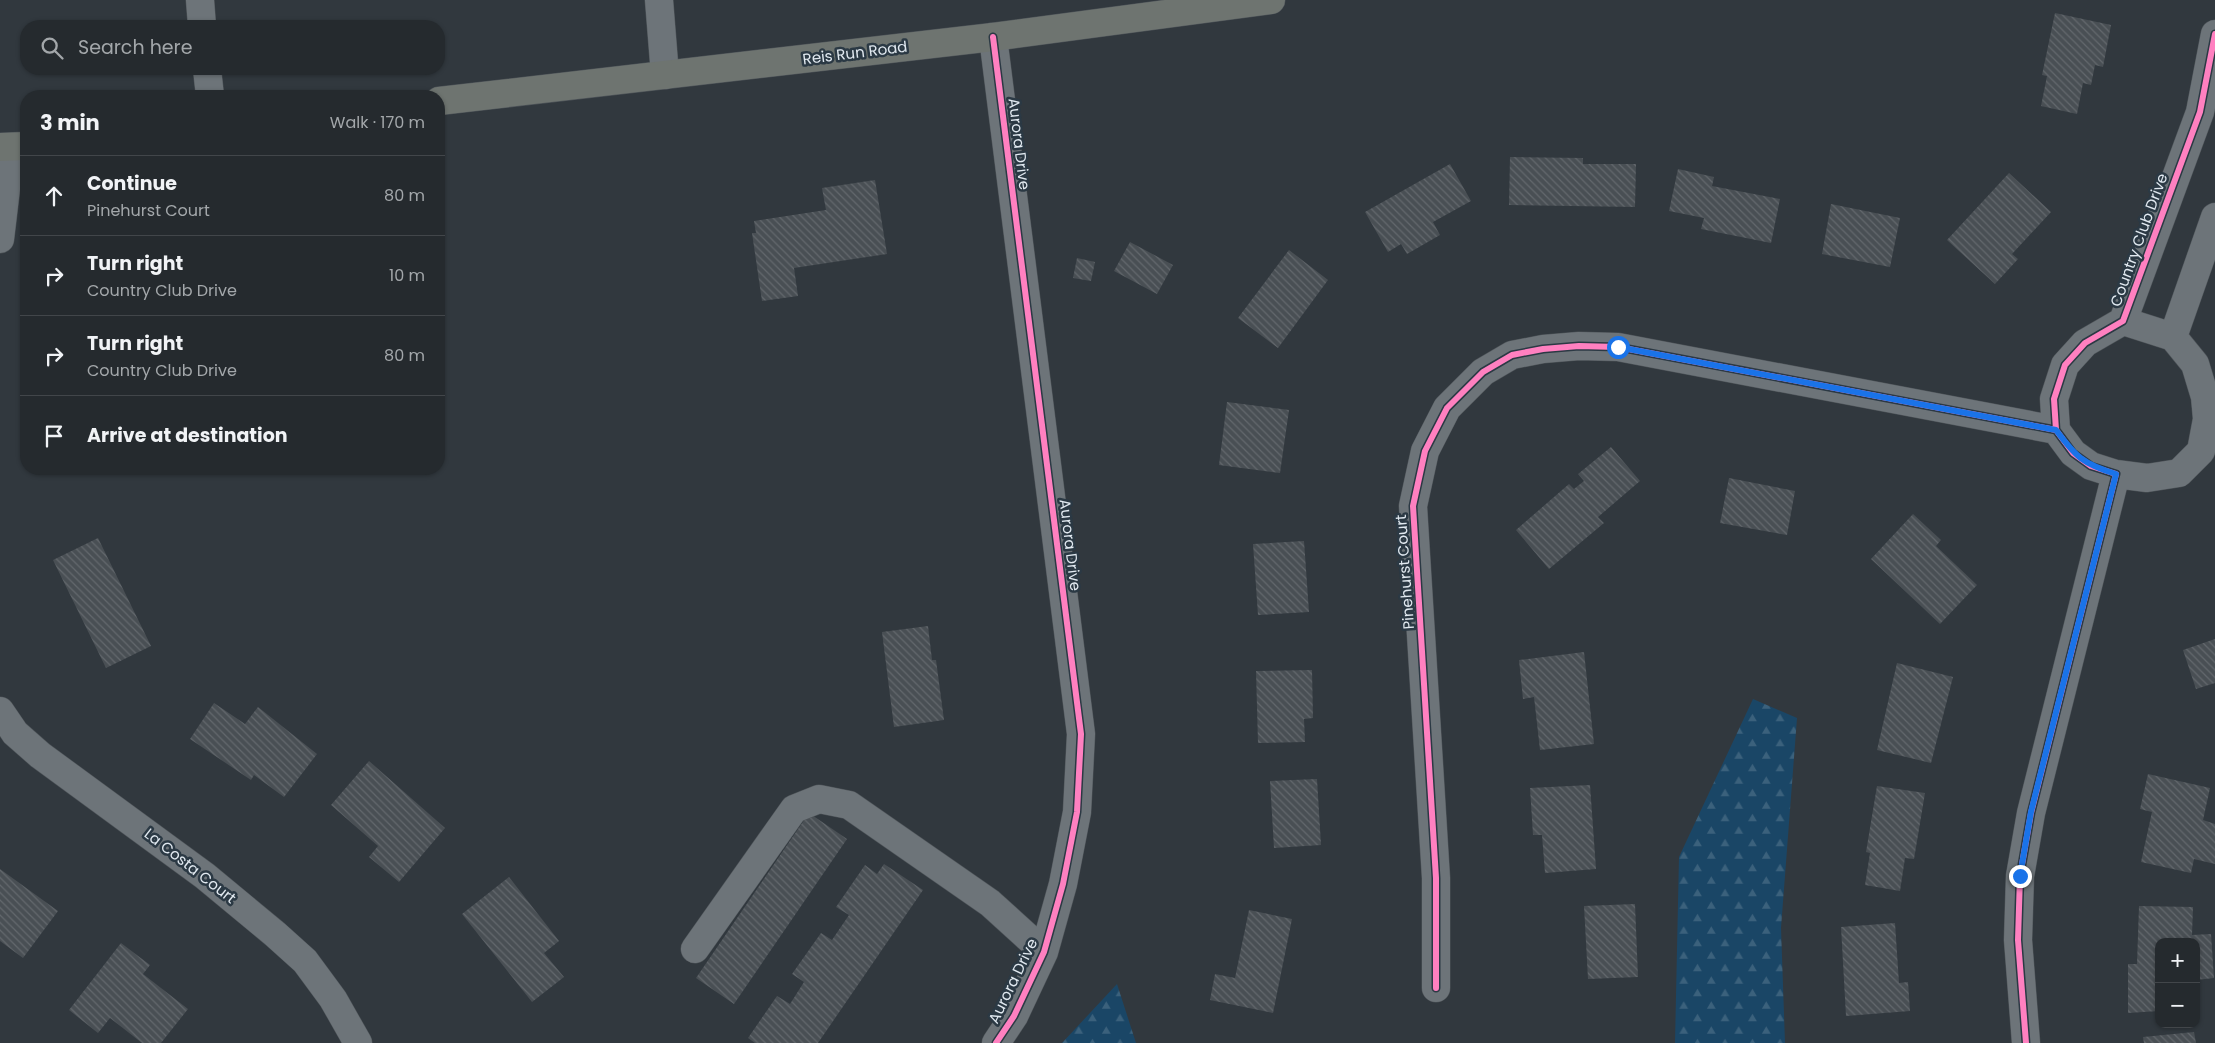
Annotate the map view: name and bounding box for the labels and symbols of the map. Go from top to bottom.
street label: Reis Run Road [801,36,908,69]
street label: Aurora Drive [1003,97,1036,191]
street label: Country Club Drive [2105,170,2172,309]
route start [1607,336,1630,359]
street label: Aurora Drive [1054,498,1087,592]
street label: Pinehurst Court [1390,514,1419,630]
street label: La Costa Court [140,823,241,908]
route end [2009,865,2032,888]
street label: Aurora Drive [983,935,1042,1027]

